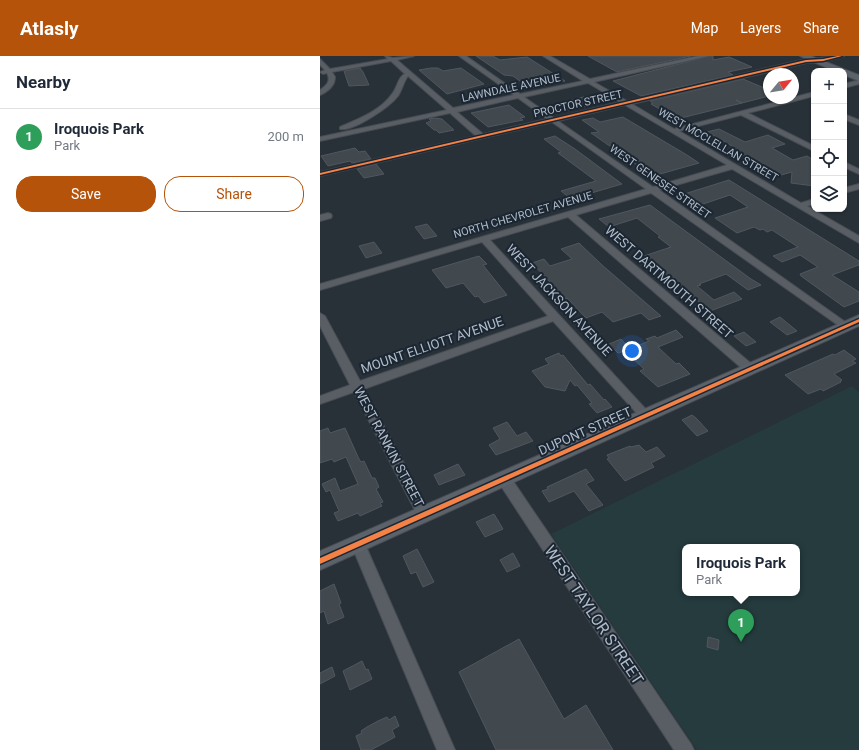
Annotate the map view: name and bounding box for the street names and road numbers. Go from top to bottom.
street label: LAWNDALE AVENUE [460,71,562,105]
street label: PROCTOR STREET [532,87,624,121]
street label: WEST MCCLELLAN STREET [656,105,781,185]
street label: WEST GENESEE STREET [607,142,713,222]
street label: NORTH CHEVROLET AVENUE [452,189,594,241]
street label: WEST DARTMOUTH STREET [602,222,736,342]
street label: WEST JACKSON AVENUE [503,241,615,359]
street label: MOUNT ELLIOTT AVENUE [359,314,505,376]
street label: WEST RANKIN STREET [351,385,427,510]
street label: DUPONT STREET [536,404,634,458]
street label: WEST TAYLOR STREET [540,542,648,689]

